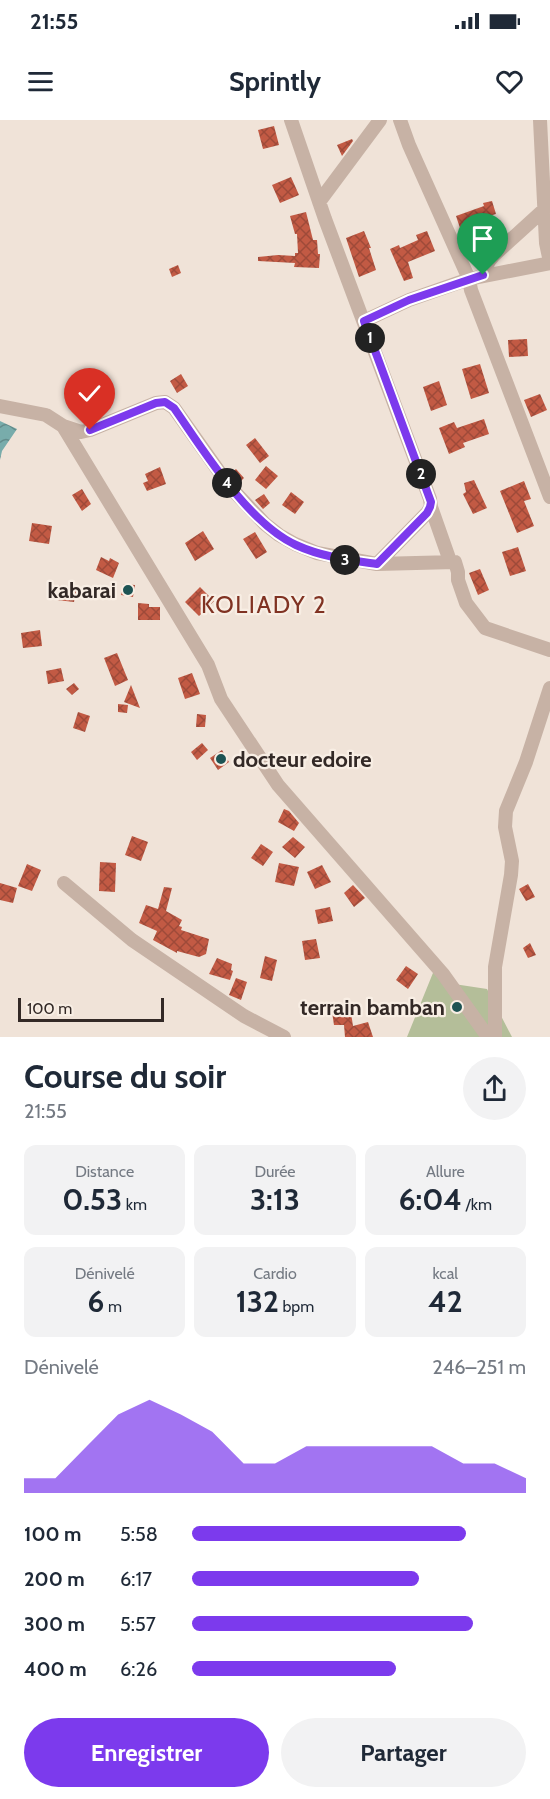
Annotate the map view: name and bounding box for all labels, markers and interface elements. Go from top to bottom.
text: 21:55 [30,8,78,35]
icon: menu [24,65,57,98]
text: Sprintly [229,65,321,98]
icon: heart [493,65,526,98]
pin [457,213,508,275]
icon: arrive [466,222,499,255]
pin: 1 [355,323,385,353]
text: 1 [367,328,373,347]
pin [64,368,115,430]
icon: check [73,377,106,410]
pin: 2 [406,459,436,489]
text: 2 [417,464,425,483]
pin: 4 [212,468,242,498]
text: 4 [222,473,232,492]
pin: 3 [330,545,360,575]
text: 3 [341,550,349,569]
place label: kabarai [48,577,116,604]
marker: kabarai [121,583,135,597]
district label: KOLIADY 2 [201,590,327,619]
place label: docteur edoire [233,746,371,773]
marker: docteur edoire [214,752,228,766]
place label: terrain bamban [300,994,445,1021]
scale bar [18,995,164,1022]
text: 100 m [27,999,72,1018]
marker: terrain bamban [450,1000,464,1014]
text: Course du soir [24,1056,226,1096]
button: share [463,1057,526,1120]
text: 21:55 [24,1099,67,1123]
text: Distance [75,1162,134,1181]
text: Durée [254,1162,296,1181]
text: Allure [426,1162,465,1181]
text: 0.53 [62,1181,122,1218]
text: 3:13 [250,1181,300,1218]
text: 6:04 [399,1181,462,1218]
text: km [122,1195,147,1214]
text: /km [462,1195,492,1214]
text: Dénivelé [75,1264,135,1283]
text: Cardio [253,1264,297,1283]
text: kcal [433,1264,458,1283]
text: 6 [87,1283,104,1320]
text: 132 [236,1283,279,1320]
text: 42 [428,1283,463,1320]
text: m [104,1297,122,1316]
text: bpm [279,1297,314,1316]
text: Dénivelé [24,1355,99,1379]
text: 246–251 m [432,1355,526,1379]
text: 100 m [24,1522,82,1546]
text: 5:58 [120,1522,158,1546]
text: 200 m [24,1567,85,1591]
text: 6:17 [120,1567,152,1591]
text: 300 m [24,1612,85,1636]
text: 5:57 [120,1612,156,1636]
text: 400 m [24,1657,87,1681]
text: 6:26 [120,1657,157,1681]
button: Enregistrer [24,1718,269,1787]
button: Partager [281,1718,526,1787]

